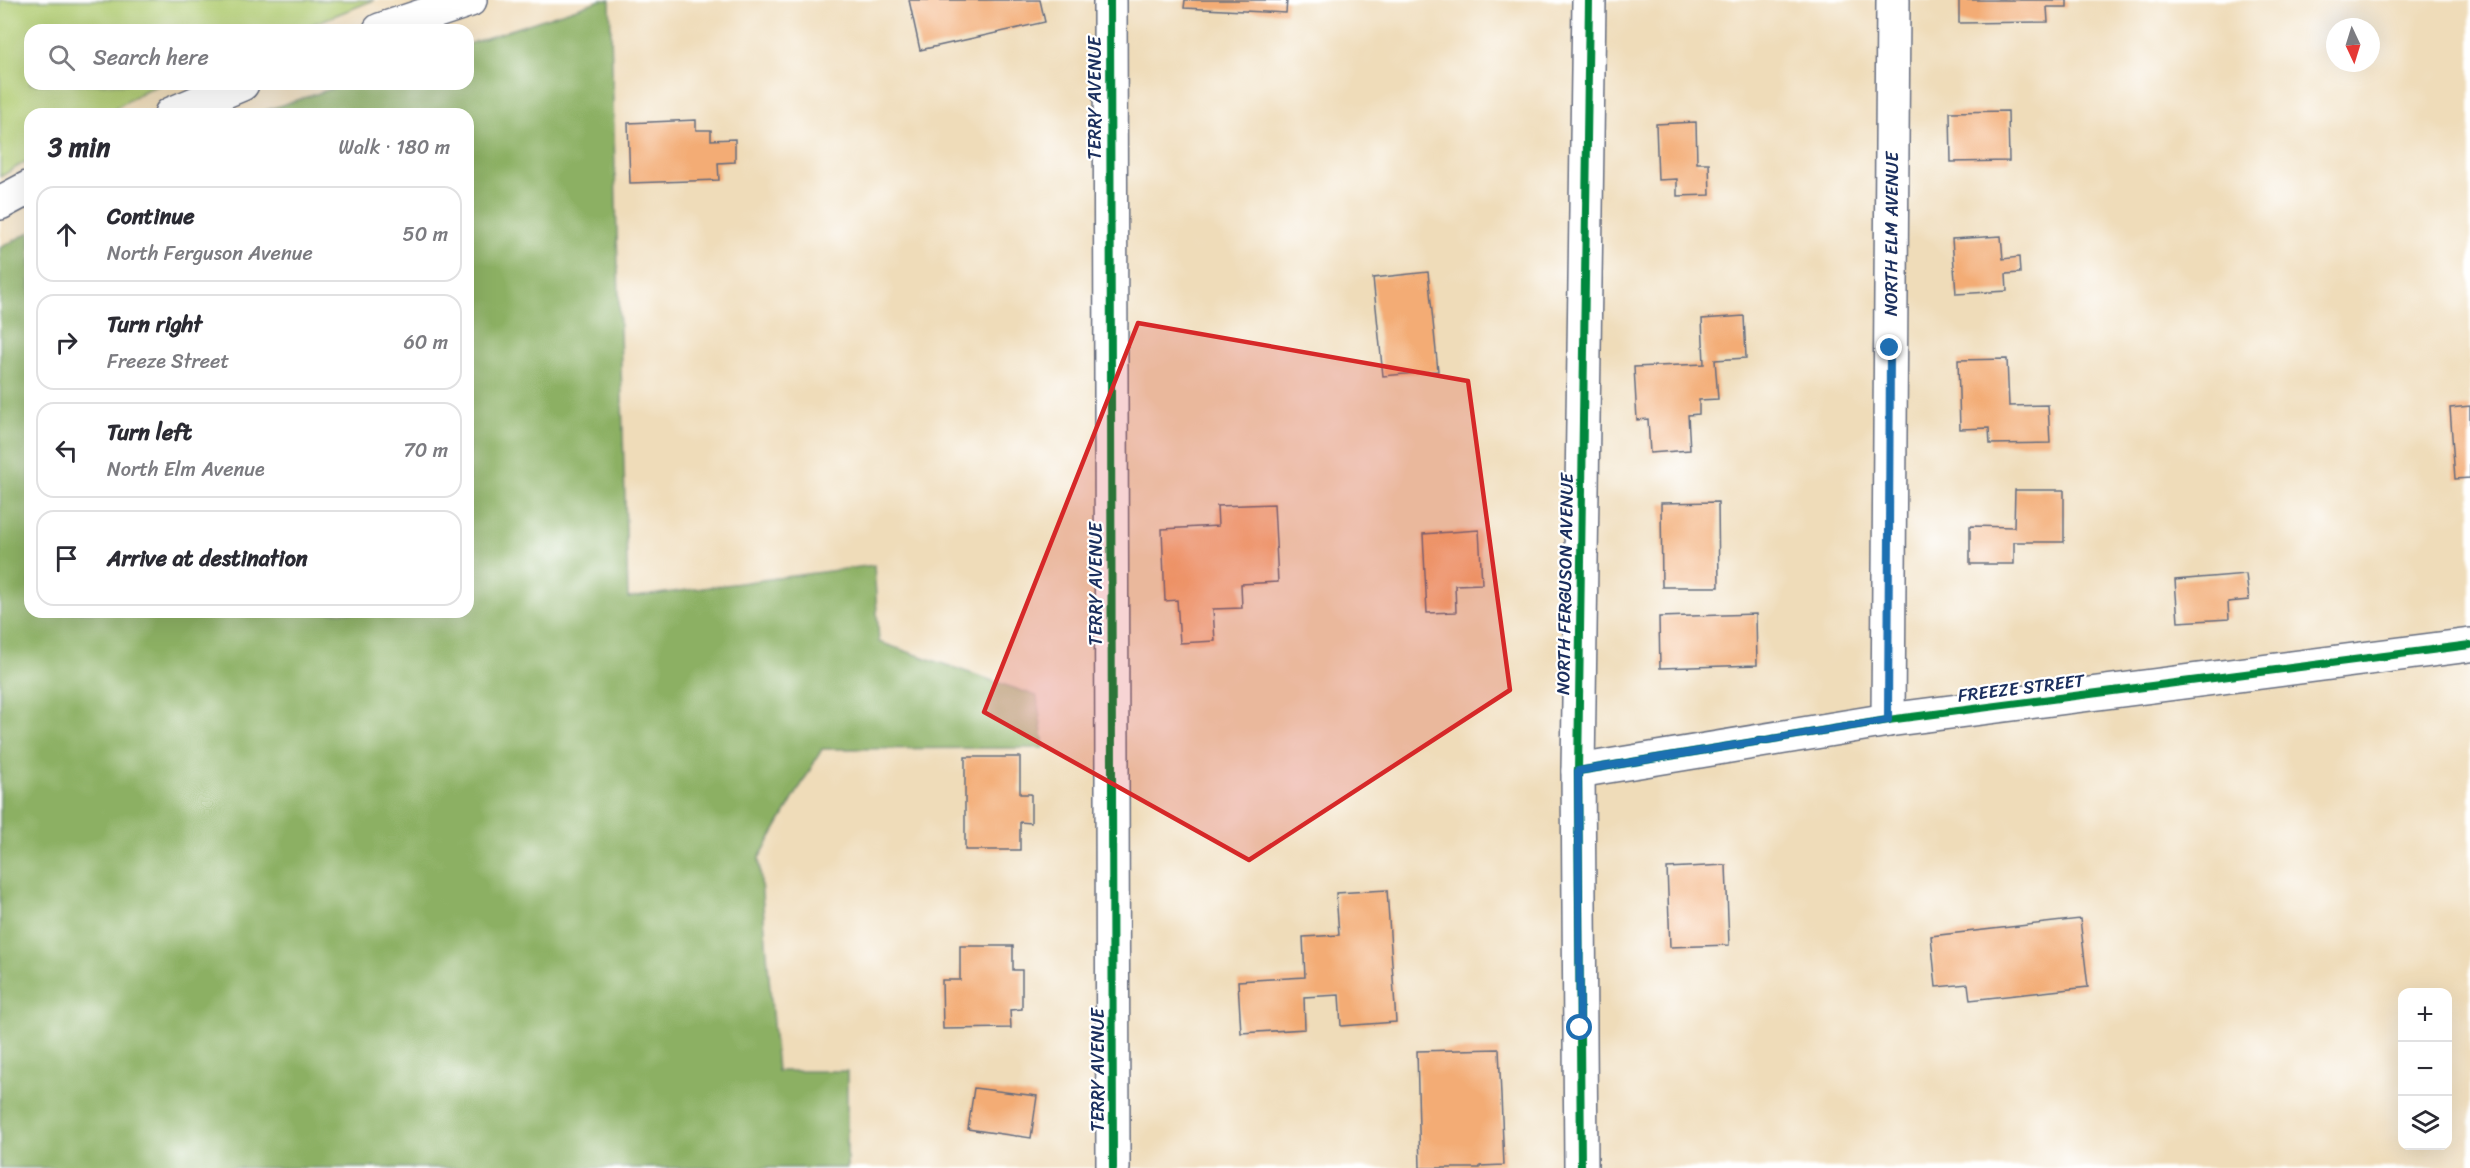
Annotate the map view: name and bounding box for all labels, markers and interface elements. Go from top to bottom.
north arrow [2326,18,2380,72]
search box [24,24,474,90]
street label: TERRY AVENUE [1079,35,1111,160]
text: Search here [93,38,209,77]
icon: search [45,41,78,74]
text: 3 min [48,124,110,170]
text: Walk · 180 m [339,130,450,165]
street label: NORTH ELM AVENUE [1875,151,1908,316]
text: Continue [107,197,195,236]
text: 50 m [403,217,448,252]
icon: ahead [50,218,83,251]
text: North Ferguson Avenue [107,236,313,271]
text: Turn right [107,305,202,344]
text: 60 m [403,325,448,360]
icon: right [50,326,83,359]
route end [1876,334,1902,360]
text: Freeze Street [107,344,229,379]
text: Turn left [107,413,192,452]
text: 70 m [403,433,448,468]
icon: left [50,434,83,467]
text: North Elm Avenue [107,452,265,487]
street label: NORTH FERGUSON AVENUE [1547,472,1583,695]
street label: TERRY AVENUE [1080,521,1112,646]
text: Arrive at destination [107,539,308,578]
icon: arrive [50,542,83,575]
street label: FREEZE STREET [1956,664,2087,712]
map controls [2398,988,2452,1150]
button: + [2398,988,2452,1042]
street label: TERRY AVENUE [1082,1007,1114,1132]
route start [1566,1014,1592,1040]
button: − [2398,1042,2452,1096]
button: layers [2398,1096,2452,1150]

